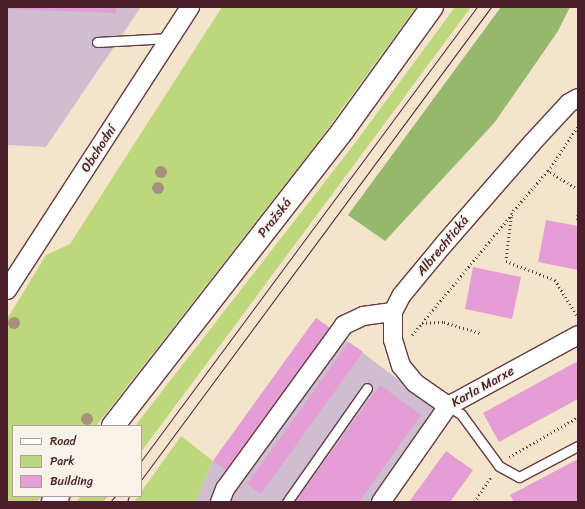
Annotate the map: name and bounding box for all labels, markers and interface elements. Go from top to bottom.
street label: Obchodní [78,123,120,175]
street label: Pražská [255,195,295,241]
street label: Albrechtická [413,213,473,279]
street label: Karla Marxe [449,363,517,411]
legend [12,425,142,497]
text: Road [50,430,76,452]
text: Park [50,450,75,472]
text: Building [50,470,93,492]

